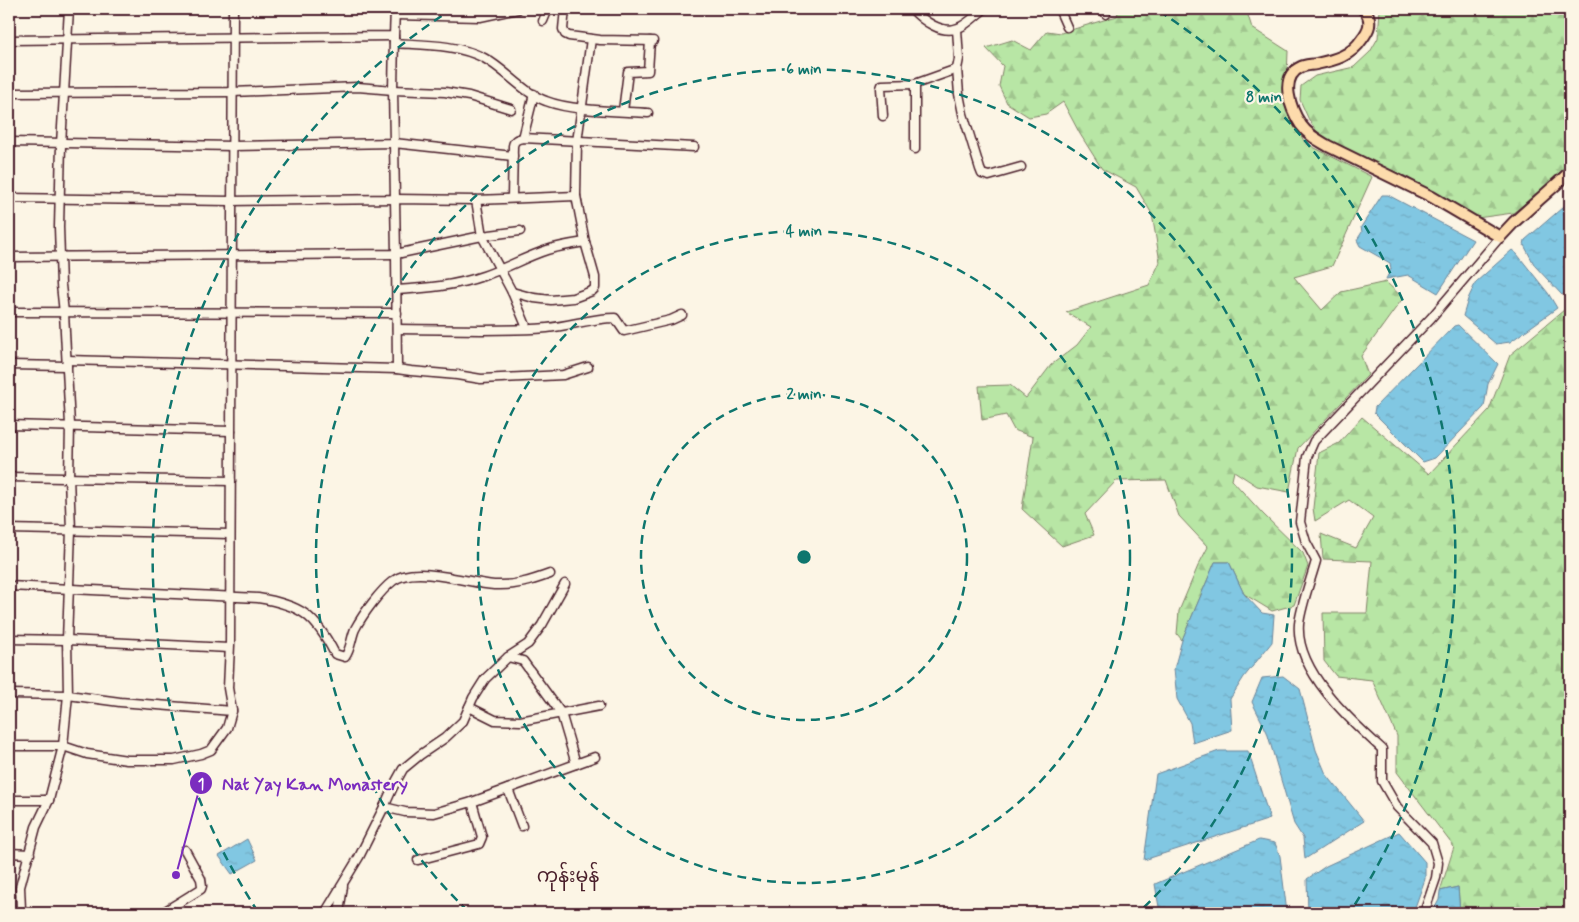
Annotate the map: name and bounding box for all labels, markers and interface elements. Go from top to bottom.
text: 6 min [786,60,822,80]
text: 8 min [1246,88,1282,108]
text: 4 min [786,222,822,242]
text: 2 min [786,385,822,405]
centre of rings [795,548,813,566]
callout: Nat Yay Kan Monastery [189,767,417,800]
text: Nat Yay Kan Monastery [222,773,408,797]
text: 1 [198,775,204,795]
district label: ကုန်းမုန် [537,861,599,892]

